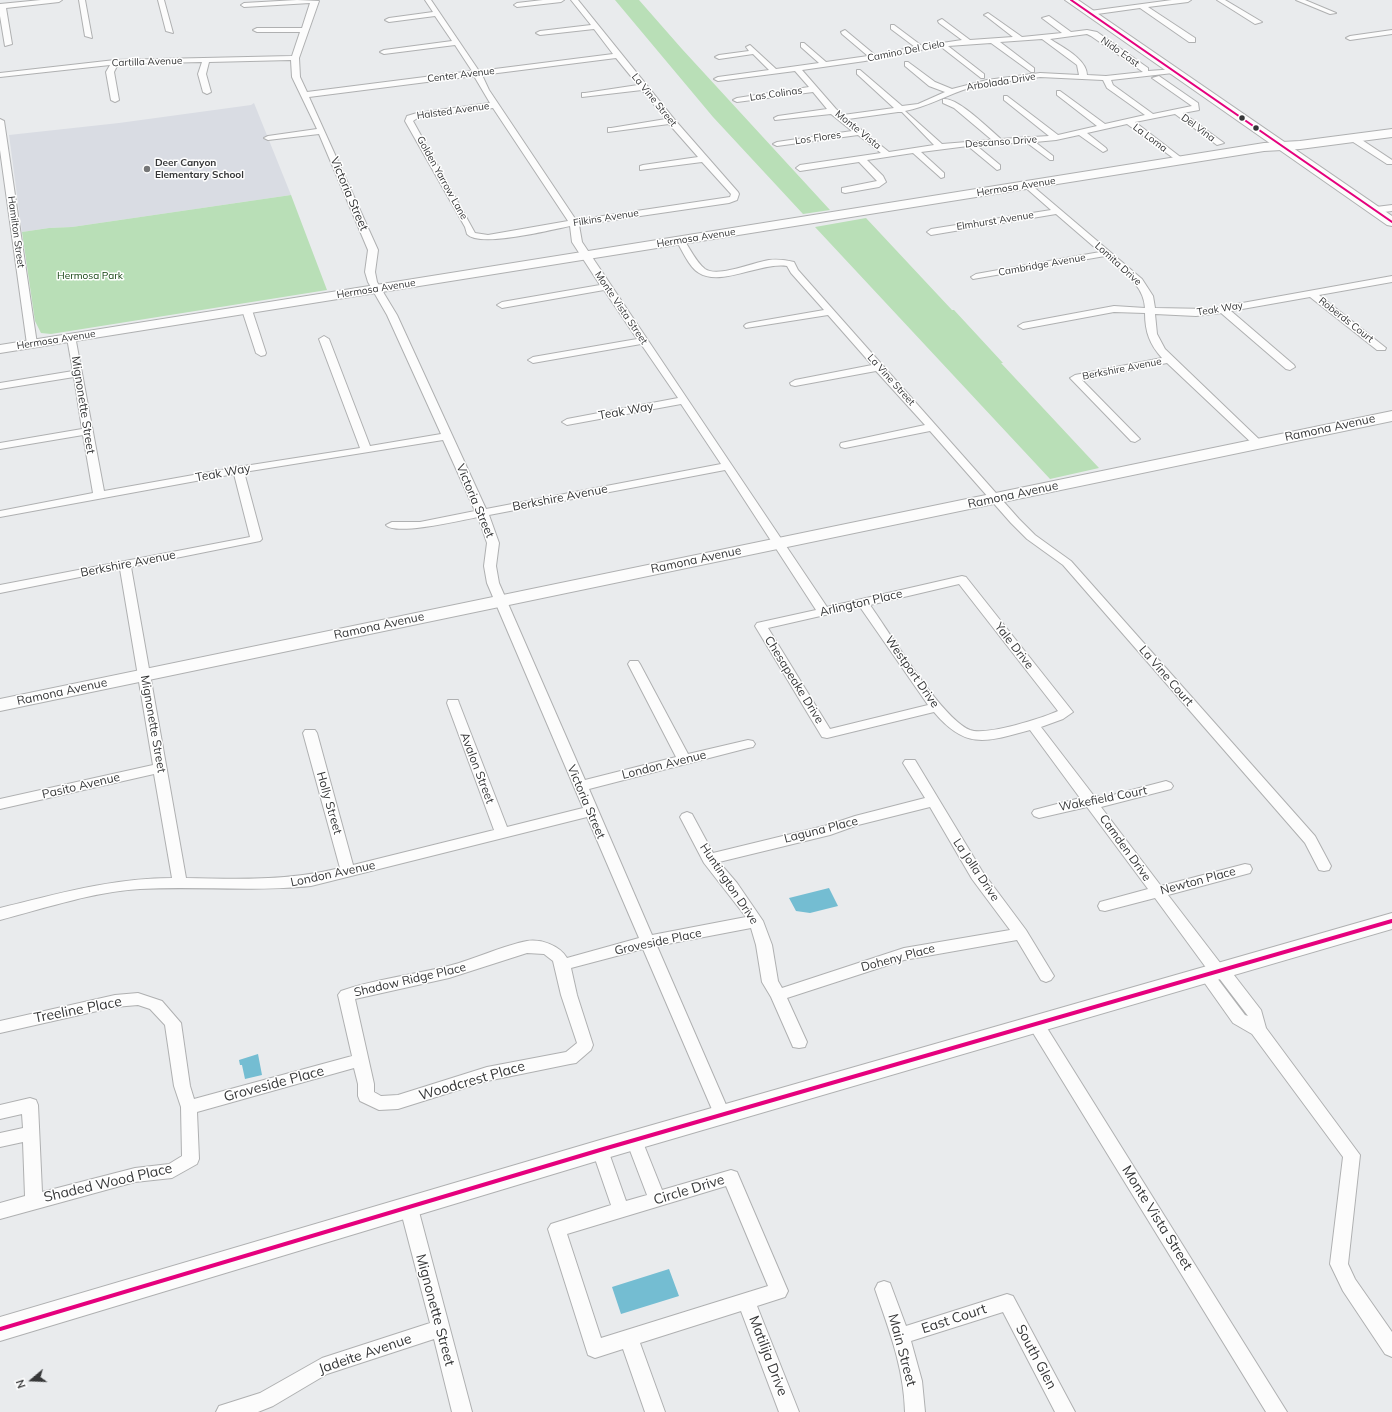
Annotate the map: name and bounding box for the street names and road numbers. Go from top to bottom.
street label: Nido East [1098,34,1142,70]
street label: Camino Del Cielo [866,38,946,64]
street label: Cartilla Avenue [111,55,183,69]
street label: Center Avenue [427,65,495,85]
street label: La Vine Street [629,71,679,129]
street label: Arbolada Drive [966,71,1036,93]
street label: Las Colinas [749,84,803,104]
street label: Halsted Avenue [416,100,490,122]
street label: Monte Vista [833,108,883,152]
street label: Del Vina [1179,112,1217,144]
street label: La Loma [1130,121,1170,155]
street label: Los Flores [794,129,842,147]
street label: Golden Yarrow Lane [414,134,470,222]
street label: Descanso Drive [965,134,1037,150]
street label: Victoria Street [327,155,371,233]
street label: Hermosa Avenue [976,175,1056,199]
street label: Hamilton Street [5,195,27,269]
street label: Filkins Avenue [572,207,640,229]
street label: Elmhurst Avenue [955,209,1035,233]
street label: Hermosa Avenue [656,226,736,250]
street label: Lomita Drive [1092,240,1144,288]
street label: Cambridge Avenue [997,251,1087,279]
street label: Monte Vista Street [592,269,650,347]
street label: Hermosa Avenue [336,277,416,301]
street label: Roberds Court [1316,295,1376,345]
street label: Teak Way [1196,299,1244,319]
street label: Hermosa Avenue [16,328,96,352]
street label: La Vine Street [865,352,917,408]
street label: Mignonette Street [68,355,98,455]
street label: Berkshire Avenue [1081,355,1163,383]
street label: Teak Way [597,399,655,423]
street label: Ramona Avenue [1283,411,1377,445]
street label: Teak Way [194,461,252,485]
street label: Victoria Street [453,462,497,540]
street label: Ramona Avenue [966,478,1060,512]
street label: Berkshire Avenue [511,482,609,514]
street label: Ramona Avenue [649,543,743,577]
street label: Berkshire Avenue [79,548,177,580]
street label: Arlington Place [818,586,904,620]
street label: Ramona Avenue [332,609,426,643]
street label: Yale Drive [991,620,1037,672]
street label: Westport Drive [882,633,942,711]
street label: Chesapeake Drive [761,634,827,726]
street label: La Vine Court [1136,643,1196,709]
street label: Mignonette Street [137,674,169,774]
street label: Ramona Avenue [15,675,109,709]
street label: Avalon Street [457,730,497,806]
street label: London Avenue [620,748,708,782]
street label: Victoria Street [564,763,608,841]
street label: Pasito Avenue [41,770,121,802]
street label: Holly Street [313,770,345,836]
street label: Wakefield Court [1058,783,1148,815]
street label: Camden Drive [1096,812,1154,884]
street label: Laguna Place [783,814,859,846]
street label: La Jolla Drive [950,836,1002,904]
street label: Huntington Drive [697,841,761,927]
street label: London Avenue [289,858,377,890]
street label: Newton Place [1159,864,1237,898]
street label: Groveside Place [613,926,703,958]
street label: Doheny Place [859,941,937,975]
street label: Shadow Ridge Place [352,960,468,1000]
street label: Treeline Place [33,993,123,1027]
street label: Woodcrest Place [417,1058,527,1104]
street label: Groveside Place [222,1063,326,1105]
street label: Shaded Wood Place [42,1160,174,1206]
street label: Monte Vista Street [1118,1163,1196,1273]
street label: Circle Drive [652,1171,726,1209]
street label: Mignonette Street [412,1252,458,1368]
street label: East Court [919,1301,989,1337]
street label: Main Street [884,1312,920,1388]
street label: Matilija Drive [745,1314,791,1398]
street label: South Glen [1012,1322,1060,1392]
street label: Jadeite Avenue [316,1330,414,1378]

